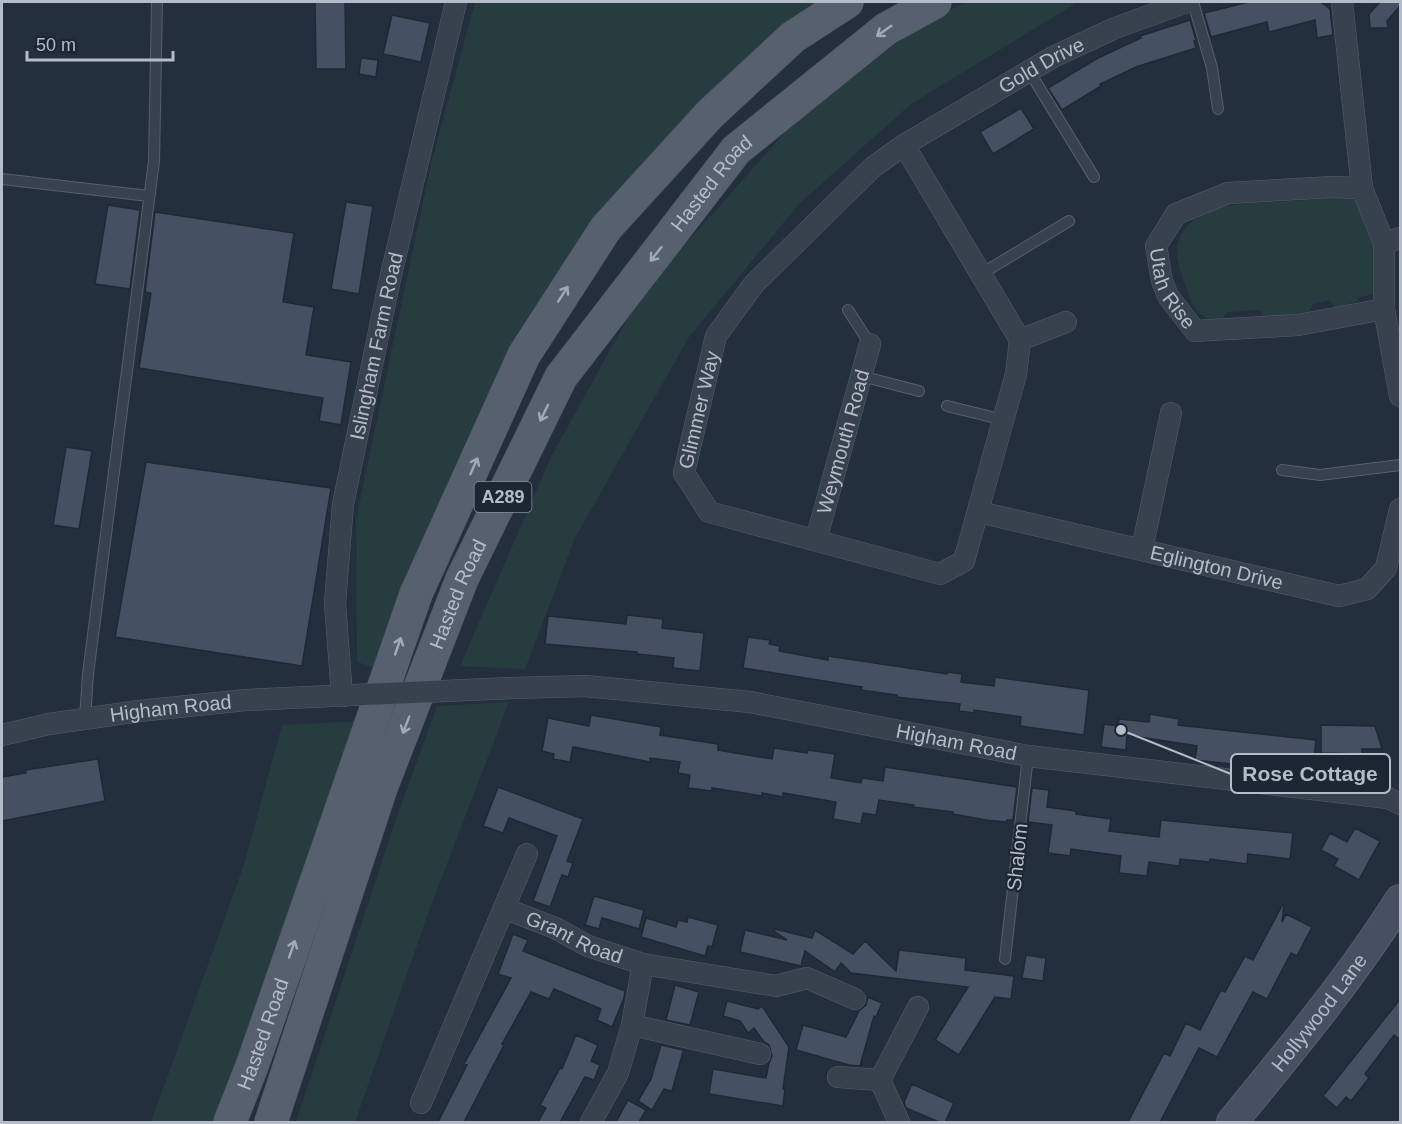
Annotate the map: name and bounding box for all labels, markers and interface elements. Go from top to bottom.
scale bar [27,24,172,62]
one-way arrow [877,25,893,37]
street label: Gold Drive [995,33,1088,98]
text: 50 m [36,35,76,55]
street label: Hasted Road [666,131,756,236]
one-way arrow [650,246,663,262]
street label: Utah Rise [1146,246,1200,333]
street label: Islingham Farm Road [346,250,407,442]
one-way arrow [558,286,570,303]
street label: Glimmer Way [674,349,723,471]
street label: Weymouth Road [813,367,873,516]
one-way arrow [537,403,549,421]
one-way arrow [468,458,480,476]
road number: A289 [474,482,532,512]
street label: Hasted Road [425,536,491,652]
street label: Eglington Drive [1148,541,1285,594]
one-way arrow [393,637,404,656]
street label: Higham Road [108,691,233,726]
one-way arrow [399,715,410,734]
street label: Higham Road [894,720,1018,765]
callout: Rose Cottage [1231,754,1390,793]
text: Rose Cottage [1242,762,1378,785]
street label: Shalom [1003,822,1031,892]
street label: Grant Road [523,907,625,968]
one-way arrow [288,940,299,959]
street label: Hollywood Lane [1267,950,1371,1076]
street label: Hasted Road [233,975,293,1093]

